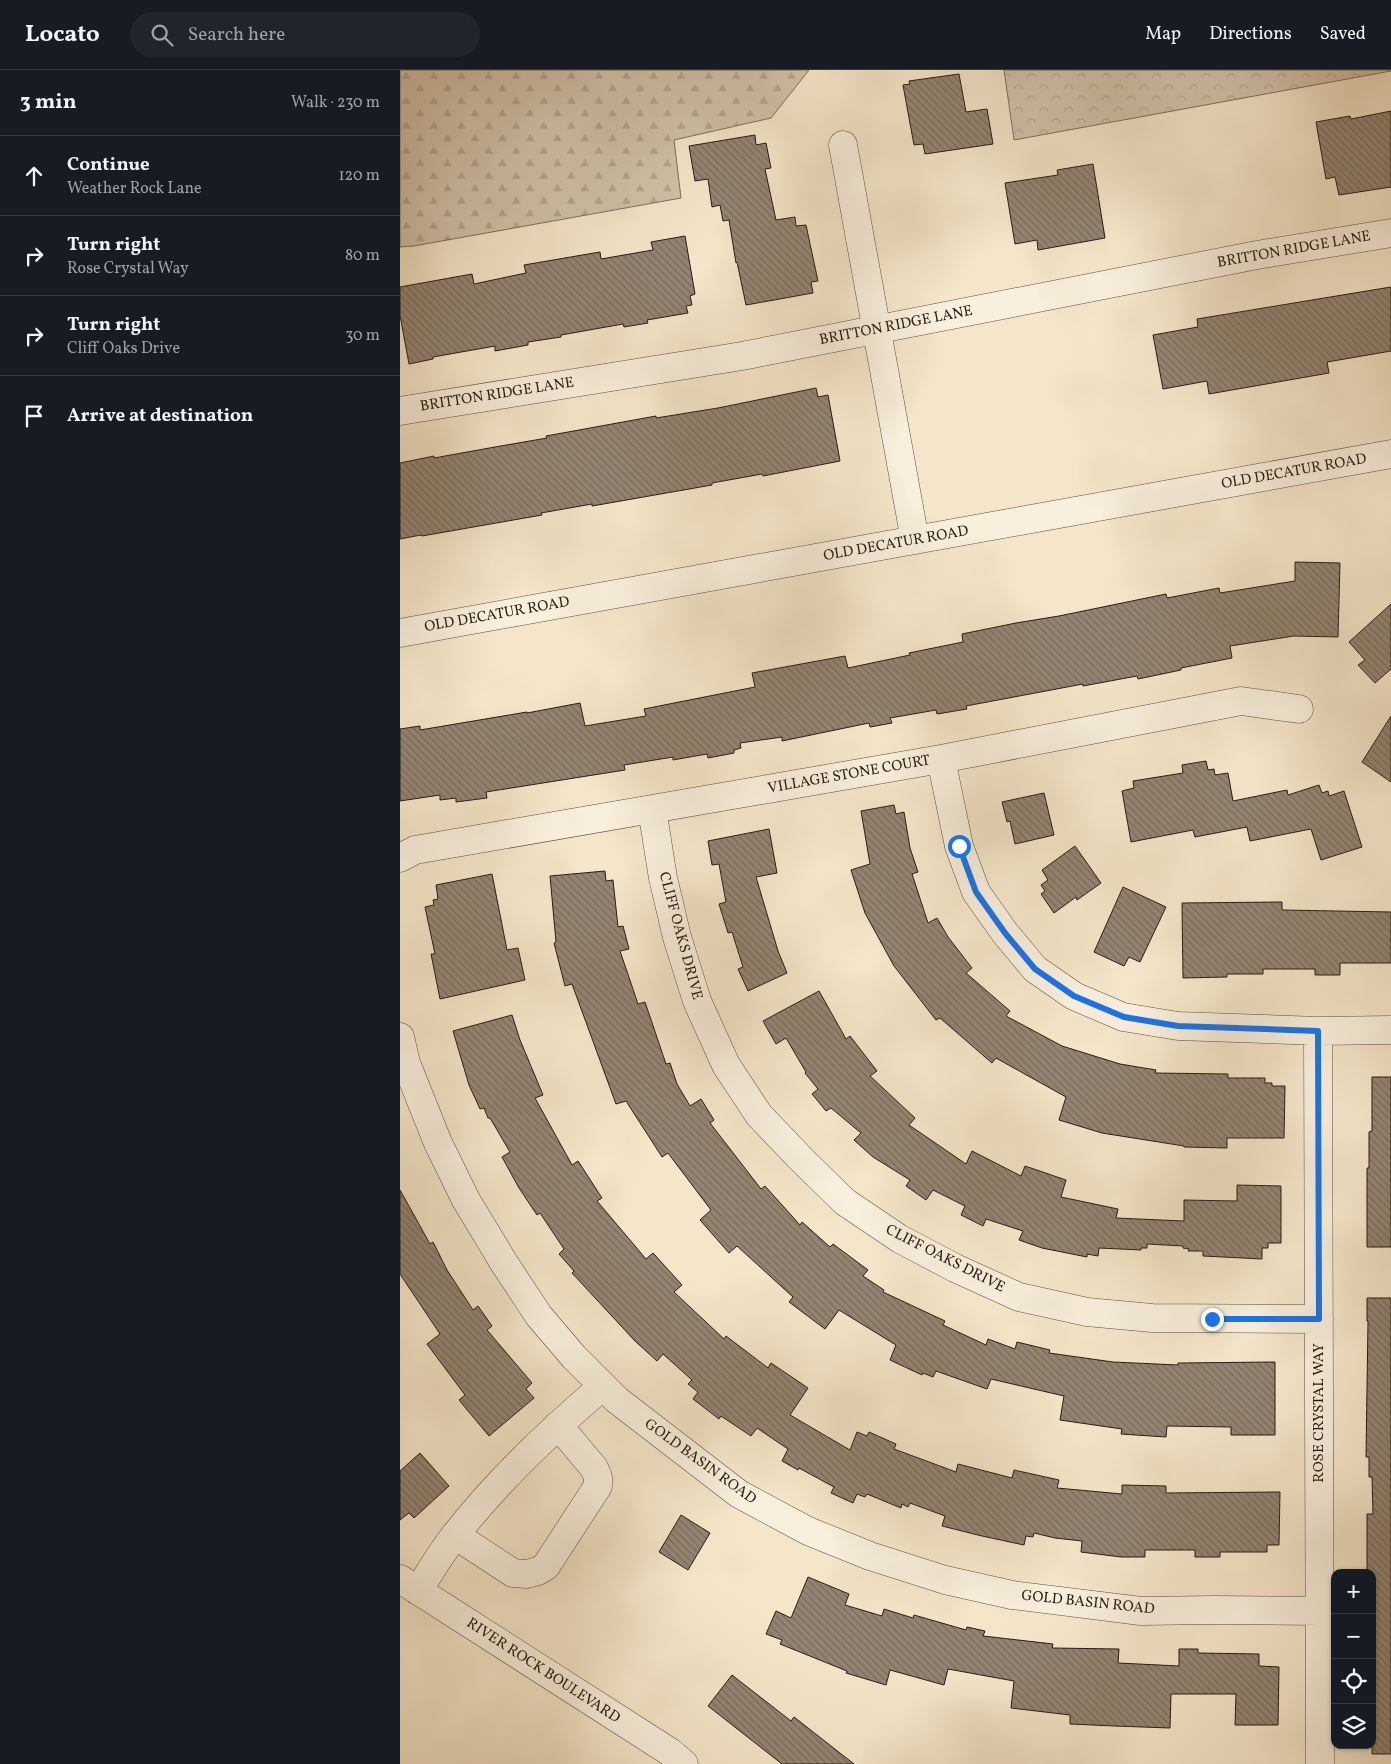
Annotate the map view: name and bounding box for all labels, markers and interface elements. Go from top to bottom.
search box [130,12,480,57]
text: Locato [25,18,100,52]
icon: search [148,21,176,49]
text: Search here [188,22,285,48]
text: Map [1145,22,1181,47]
text: Directions [1209,22,1292,47]
text: Saved [1320,22,1366,47]
text: 3 min [20,88,76,117]
text: Walk · 230 m [291,92,380,114]
text: Continue [67,152,150,178]
icon: ahead [20,162,48,190]
text: 120 m [338,165,380,187]
text: Weather Rock Lane [67,178,202,200]
street label: BRITTON RIDGE LANE [1216,226,1372,274]
text: Turn right [67,232,160,258]
icon: right [20,242,48,270]
text: 80 m [345,245,380,267]
text: Rose Crystal Way [67,258,189,280]
street label: BRITTON RIDGE LANE [818,301,974,351]
text: Turn right [67,312,160,338]
icon: right [20,322,48,350]
text: 30 m [345,325,380,347]
text: Cliff Oaks Drive [67,338,180,360]
street label: BRITTON RIDGE LANE [418,372,576,418]
icon: arrive [20,402,48,430]
text: Arrive at destination [67,403,253,429]
street label: OLD DECATUR ROAD [1220,449,1368,495]
street label: OLD DECATUR ROAD [822,521,970,567]
street label: OLD DECATUR ROAD [423,592,571,638]
street label: VILLAGE STONE COURT [766,750,932,800]
route start [948,835,971,858]
street label: CLIFF OAKS DRIVE [653,870,707,1002]
street label: CLIFF OAKS DRIVE [881,1220,1009,1298]
route end [1201,1308,1224,1331]
street label: ROSE CRYSTAL WAY [1309,1343,1330,1483]
street label: GOLD BASIN ROAD [640,1414,760,1510]
map controls [1331,1569,1376,1749]
button: + [1331,1569,1376,1614]
street label: GOLD BASIN ROAD [1020,1586,1156,1620]
street label: RIVER ROCK BOULEVARD [462,1613,624,1729]
button: − [1331,1614,1376,1659]
button: locate [1331,1659,1376,1704]
button: layers [1331,1704,1376,1749]

